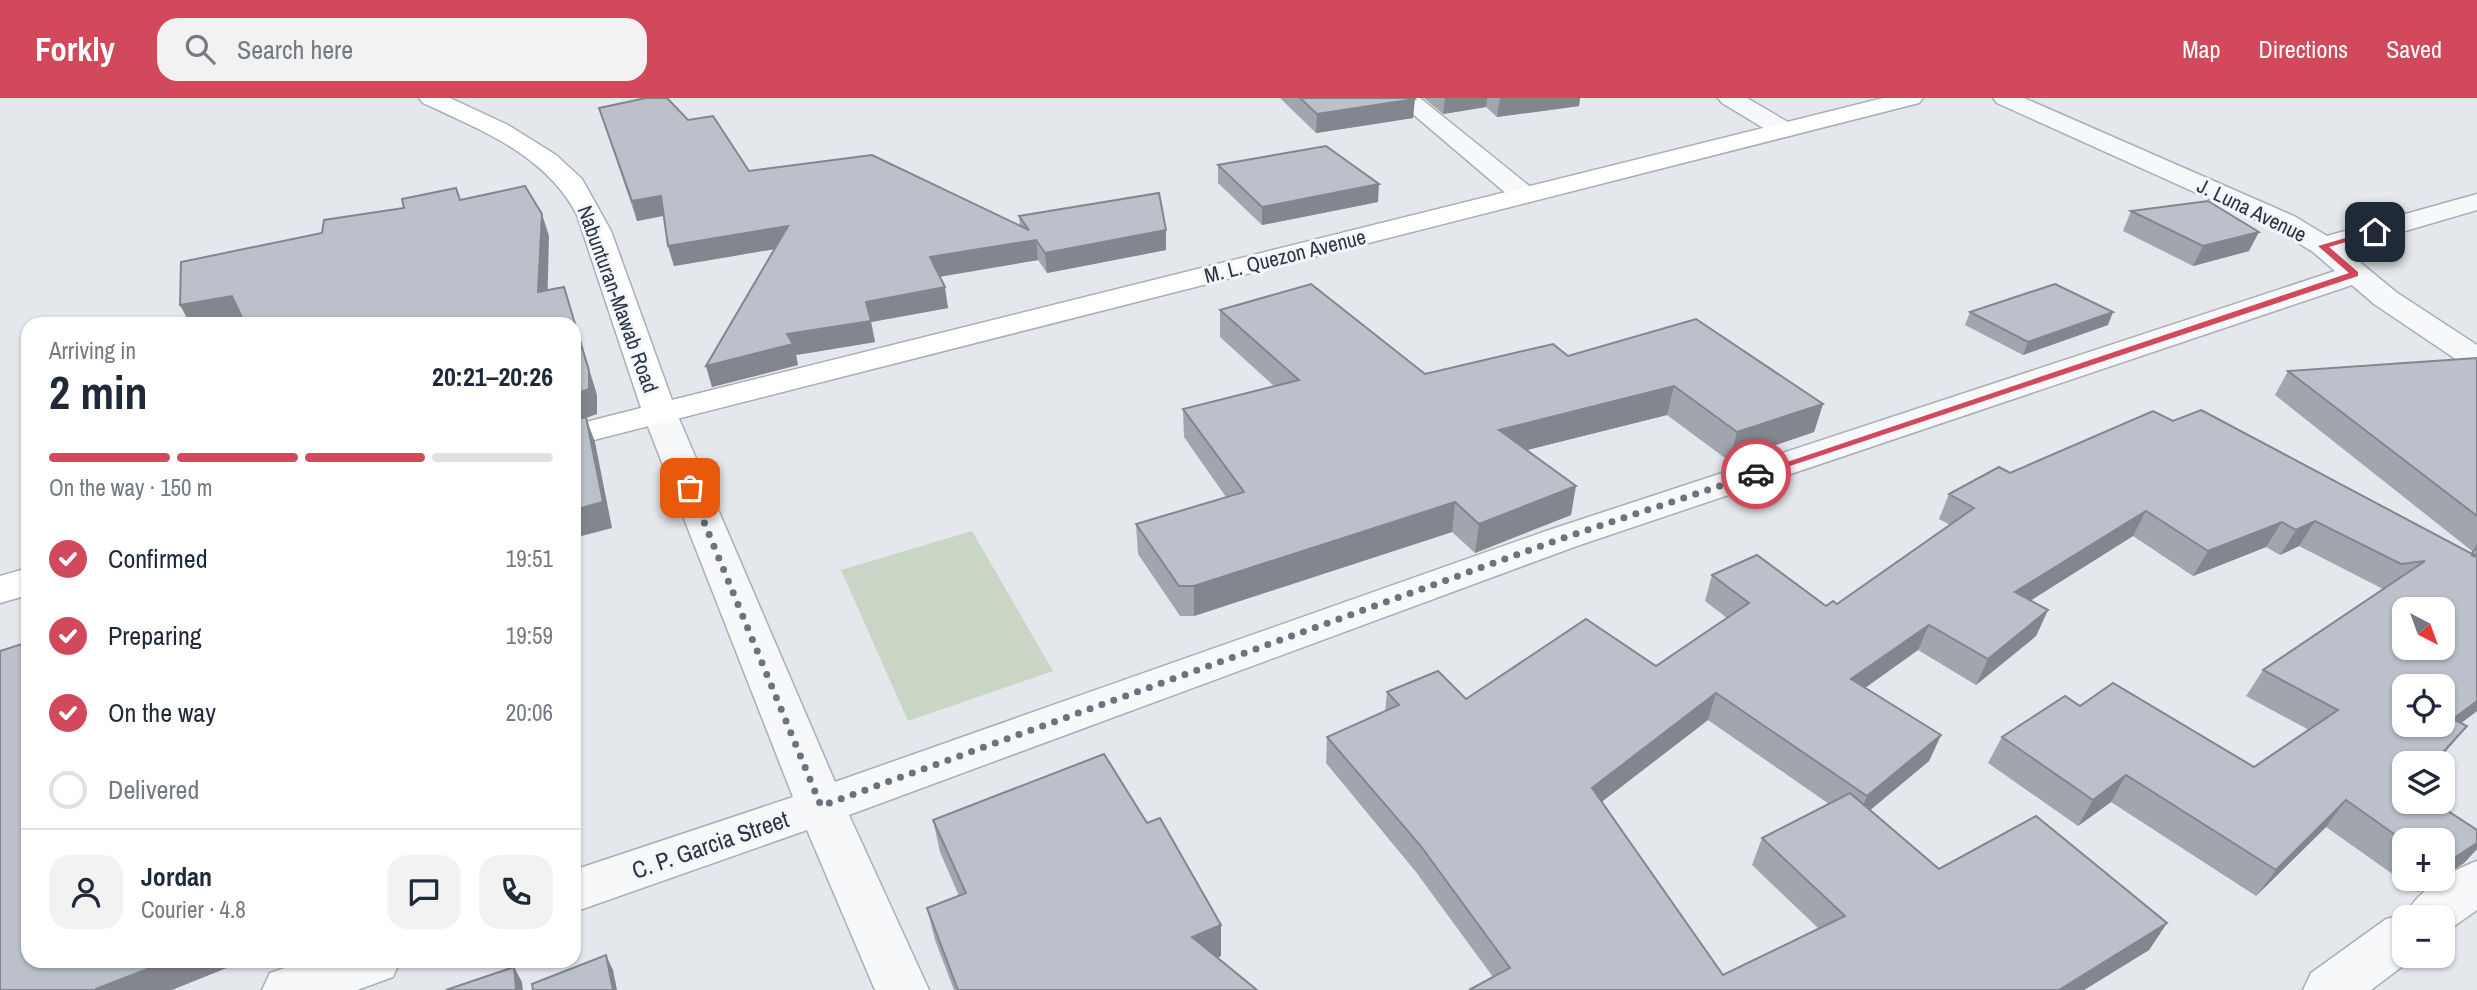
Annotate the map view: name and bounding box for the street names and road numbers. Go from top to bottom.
street label: J. Luna Avenue [2192,171,2312,249]
street label: Nabunturan-Mawab Road [571,201,665,397]
street label: M. L. Quezon Avenue [1201,222,1369,290]
street label: C. P. Garcia Street [627,802,793,886]

